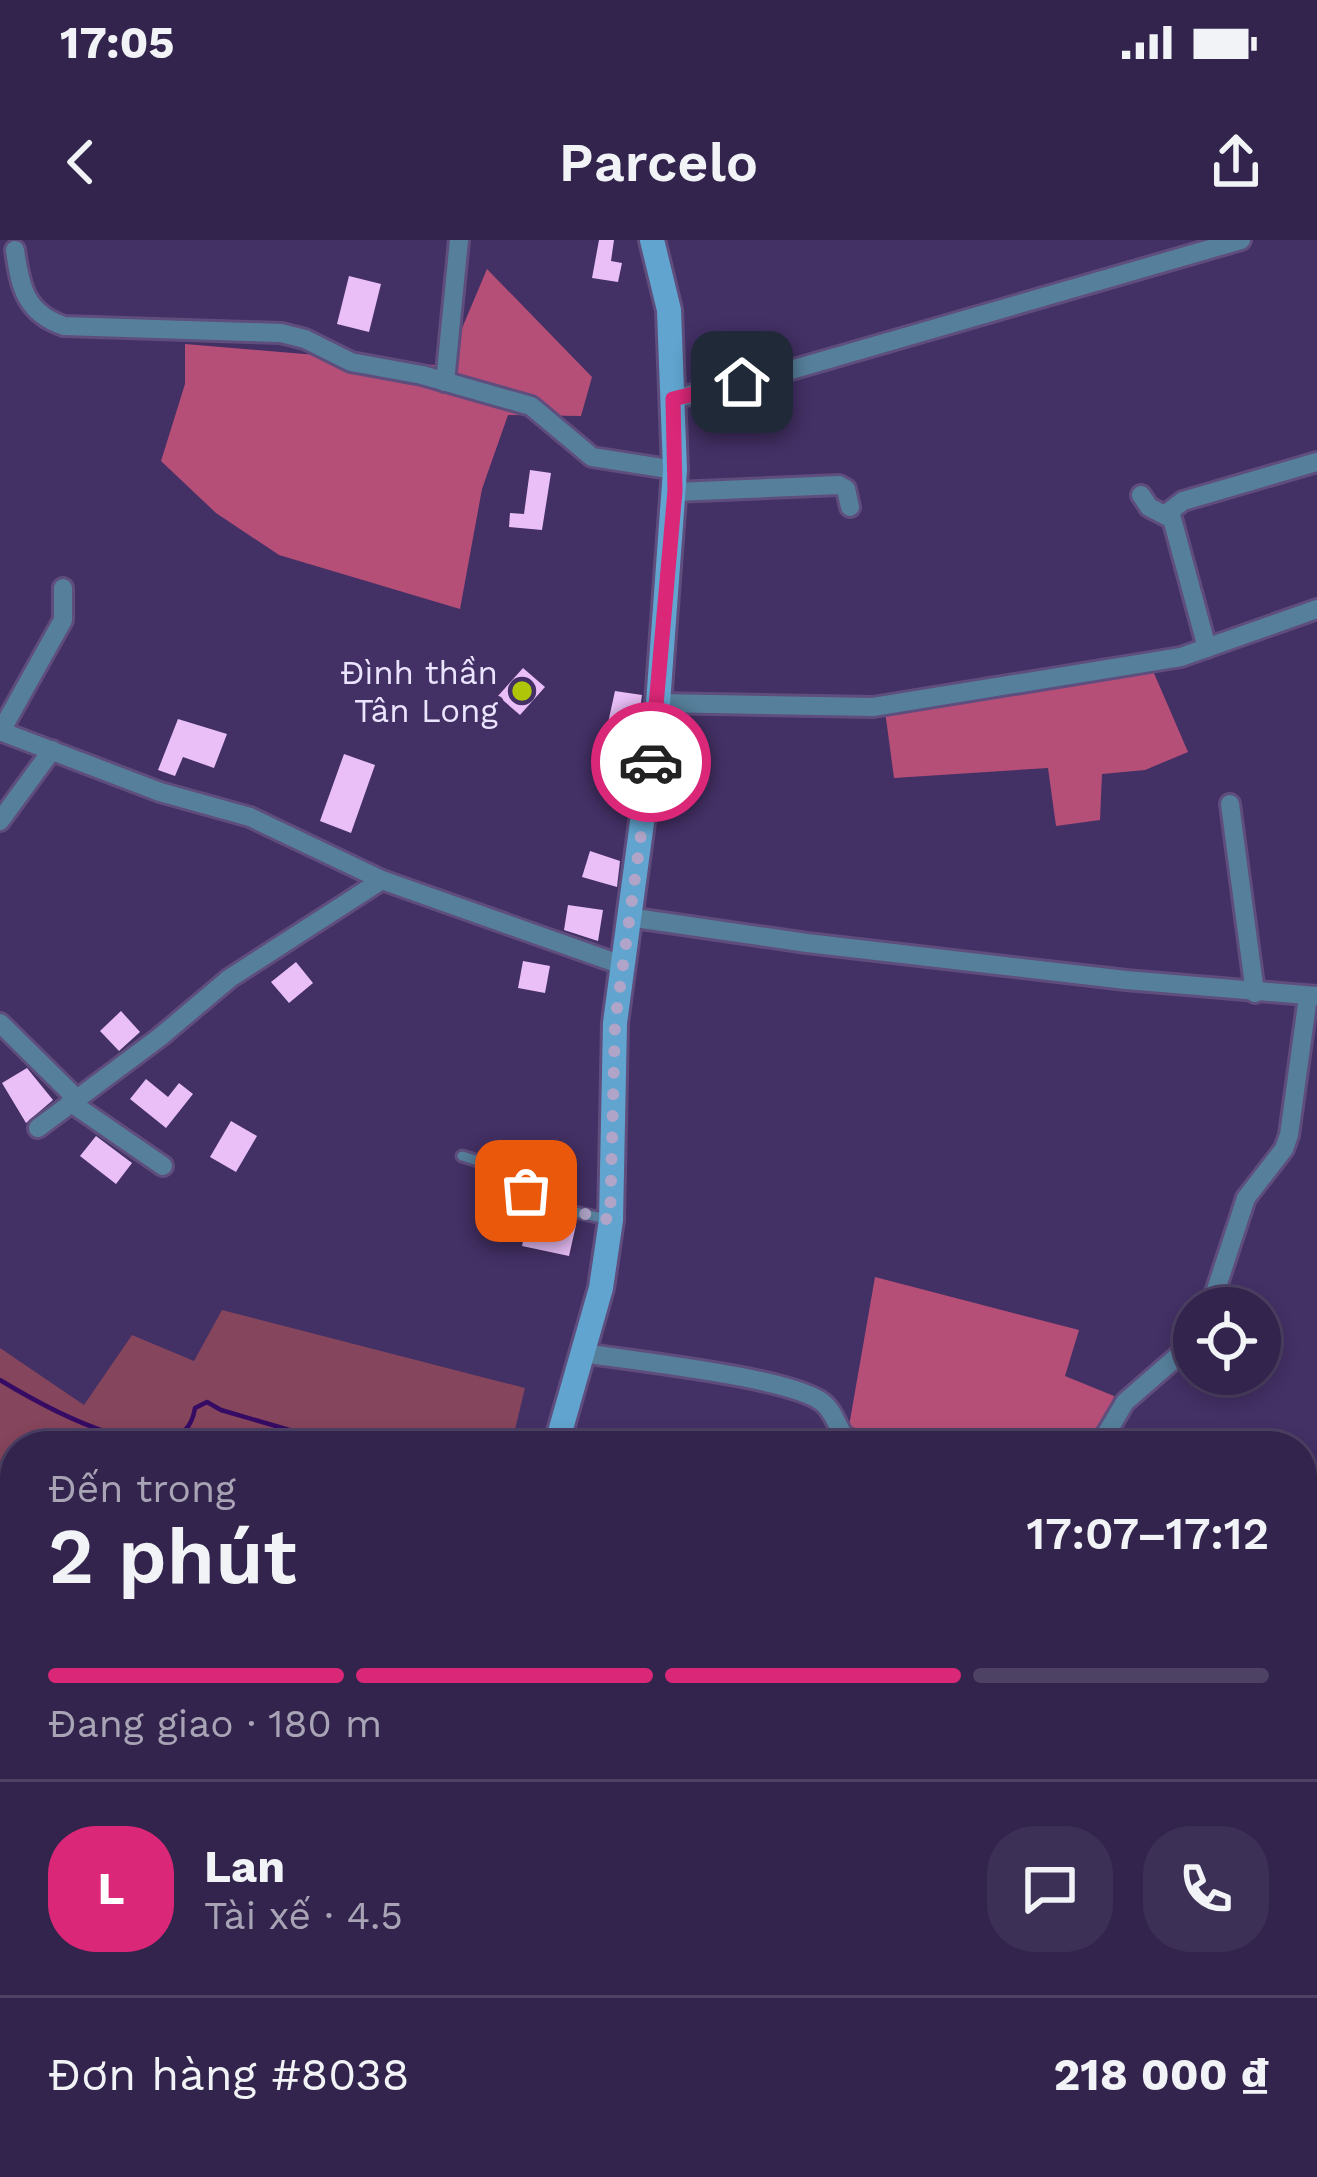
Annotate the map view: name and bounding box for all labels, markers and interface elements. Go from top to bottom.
text: 17:05 [60,16,174,69]
icon: back [48,129,114,195]
icon: share [1203,129,1269,195]
text: Parcelo [559,131,758,194]
pin [691,331,793,433]
icon: home [709,349,775,415]
place label: Đình thần Tân Long [340,653,498,730]
marker: Đình thần Tân Long [509,678,535,704]
courier [591,702,711,822]
icon: car [618,729,684,795]
pin [475,1140,577,1242]
icon: bag [493,1158,559,1224]
map controls [1173,1287,1281,1395]
button: locate [1173,1287,1281,1395]
text: Đến trong [48,1466,236,1511]
text: 17:07–17:12 [1027,1507,1269,1560]
text: 2 phút [48,1510,297,1602]
text: Đang giao · 180 m [48,1701,382,1746]
button: chat [987,1826,1113,1952]
button: phone [1143,1826,1269,1952]
text: Lan [204,1840,285,1893]
text: L [97,1862,125,1915]
text: Tài xế · 4.5 [204,1893,403,1938]
text: Đơn hàng #8038 [48,2048,409,2101]
text: 218 000 ₫ [1053,2048,1269,2101]

